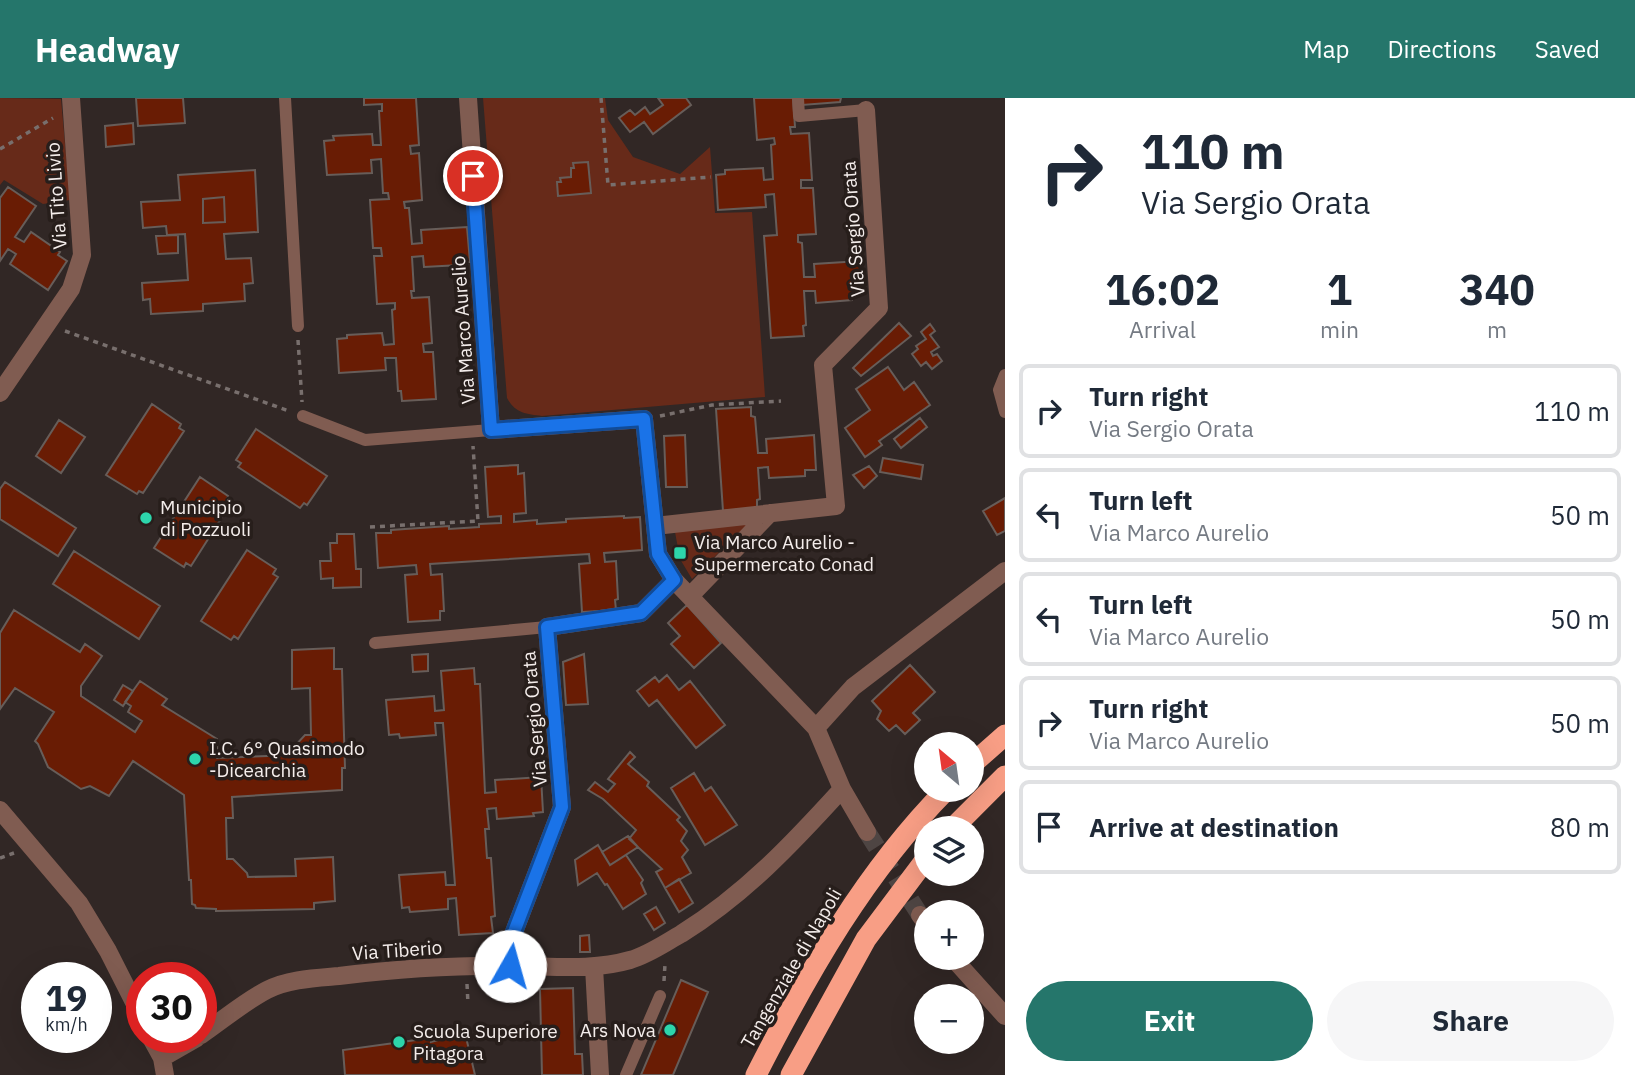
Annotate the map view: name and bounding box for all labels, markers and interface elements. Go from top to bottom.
text: Headway [35,28,180,71]
text: Map [1303,33,1349,65]
text: Directions [1387,33,1497,65]
text: Saved [1535,33,1600,65]
text: 110 m [1141,119,1285,182]
icon: right [1026,126,1117,217]
street label: Via Tito Livio [40,142,72,250]
pin [443,146,503,206]
icon: arrive [454,157,492,195]
street label: Via Sergio Orata [836,160,870,298]
text: Via Sergio Orata [1141,181,1370,223]
street label: Via Marco Aurelio [446,255,480,405]
text: 16:02 [1105,262,1220,317]
text: 1 [1327,262,1352,317]
text: 340 [1459,262,1535,317]
text: Arrival [1129,314,1196,344]
text: min [1320,314,1359,344]
text: m [1487,314,1507,344]
text: Turn right [1089,379,1208,413]
icon: right [1030,392,1068,430]
text: 110 m [1534,394,1610,428]
text: Via Sergio Orata [1089,413,1254,443]
text: Turn left [1089,483,1192,517]
place label: Municipio di Pozzuoli [160,495,251,541]
icon: left [1030,496,1068,534]
text: 50 m [1550,498,1610,532]
marker: Municipio di Pozzuoli [138,510,154,526]
text: Via Marco Aurelio [1089,517,1269,547]
place label: Via Marco Aurelio - Supermercato Conad [694,530,874,576]
marker: Via Marco Aurelio - Supermercato Conad [672,545,688,561]
text: Turn left [1089,587,1192,621]
icon: left [1030,600,1068,638]
text: 50 m [1550,602,1610,636]
text: Via Marco Aurelio [1089,621,1269,651]
street label: Via Sergio Orata [516,650,552,788]
text: Turn right [1089,691,1208,725]
icon: right [1030,704,1068,742]
text: 50 m [1550,706,1610,740]
text: Via Marco Aurelio [1089,725,1269,755]
north arrow [914,732,984,802]
map controls [914,732,984,1054]
place label: I.C. 6° Quasimodo -Dicearchia [209,736,365,782]
marker: I.C. 6° Quasimodo -Dicearchia [187,751,203,767]
icon: arrive [1030,808,1068,846]
text: Arrive at destination [1089,810,1339,844]
text: 80 m [1550,810,1610,844]
button: layers [914,816,984,886]
street label: Tangenziale di Napoli [735,884,847,1052]
button: + [914,900,984,970]
position arrow [473,929,547,1003]
street label: Via Tiberio [351,935,443,965]
speed limit sign: 30 [126,962,217,1053]
text: 19 [45,975,88,1021]
button: Exit [1026,981,1313,1061]
button: Share [1327,981,1614,1061]
button: − [914,984,984,1054]
text: km/h [45,1013,88,1036]
place label: Ars Nova [580,1018,656,1042]
place label: Scuola Superiore Pitagora [413,1019,558,1065]
marker: Ars Nova [662,1022,678,1038]
marker: Scuola Superiore Pitagora [391,1034,407,1050]

